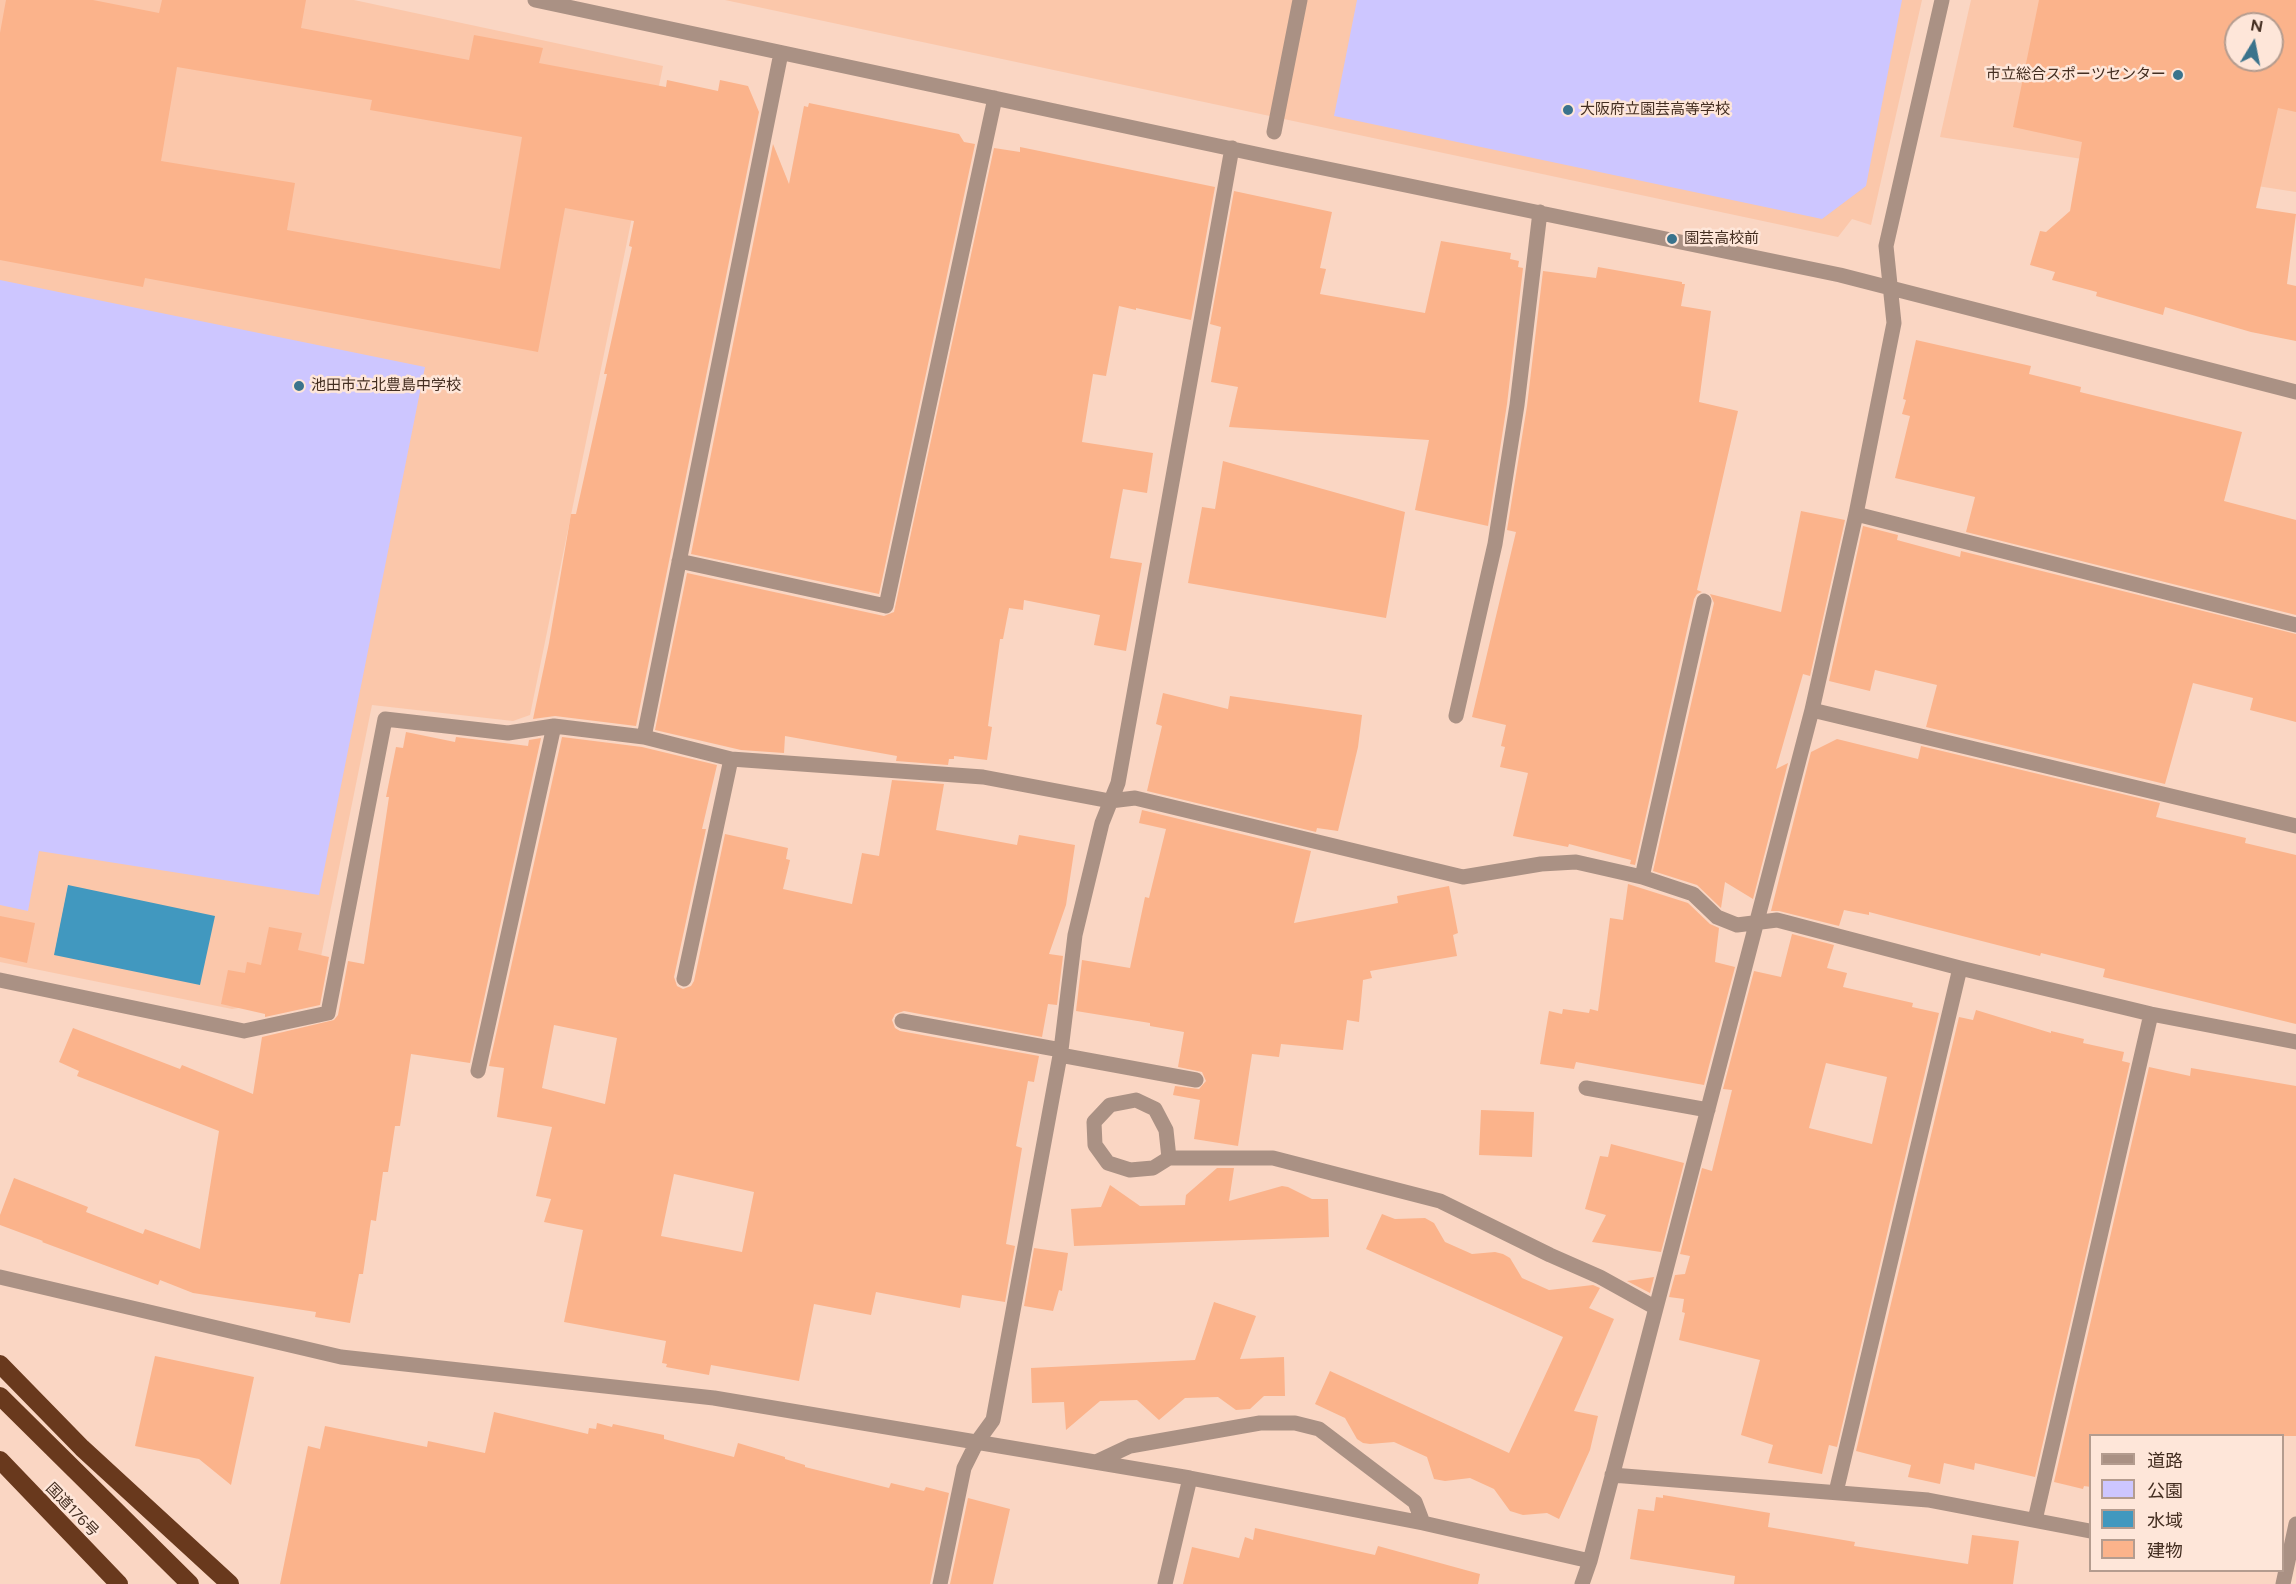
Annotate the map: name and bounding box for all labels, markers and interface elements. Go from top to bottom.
north arrow [2224,12,2284,72]
text: N [2249,15,2265,36]
place label: 市立総合スポーツセンター [1986,66,2166,84]
marker: 市立総合スポーツセンター [2171,68,2185,82]
place label: 大阪府立園芸高等学校 [1580,101,1730,119]
marker: 大阪府立園芸高等学校 [1561,103,1575,117]
place label: 園芸高校前 [1684,230,1759,248]
marker: 園芸高校前 [1665,232,1679,246]
place label: 池田市立北豊島中学校 [311,377,461,395]
marker: 池田市立北豊島中学校 [292,379,306,393]
legend [2089,1434,2284,1572]
text: 道路 [2147,1450,2183,1472]
street label: 国道176号 [42,1479,102,1541]
text: 公園 [2147,1480,2183,1502]
text: 水域 [2147,1510,2183,1532]
text: 建物 [2147,1540,2183,1562]

